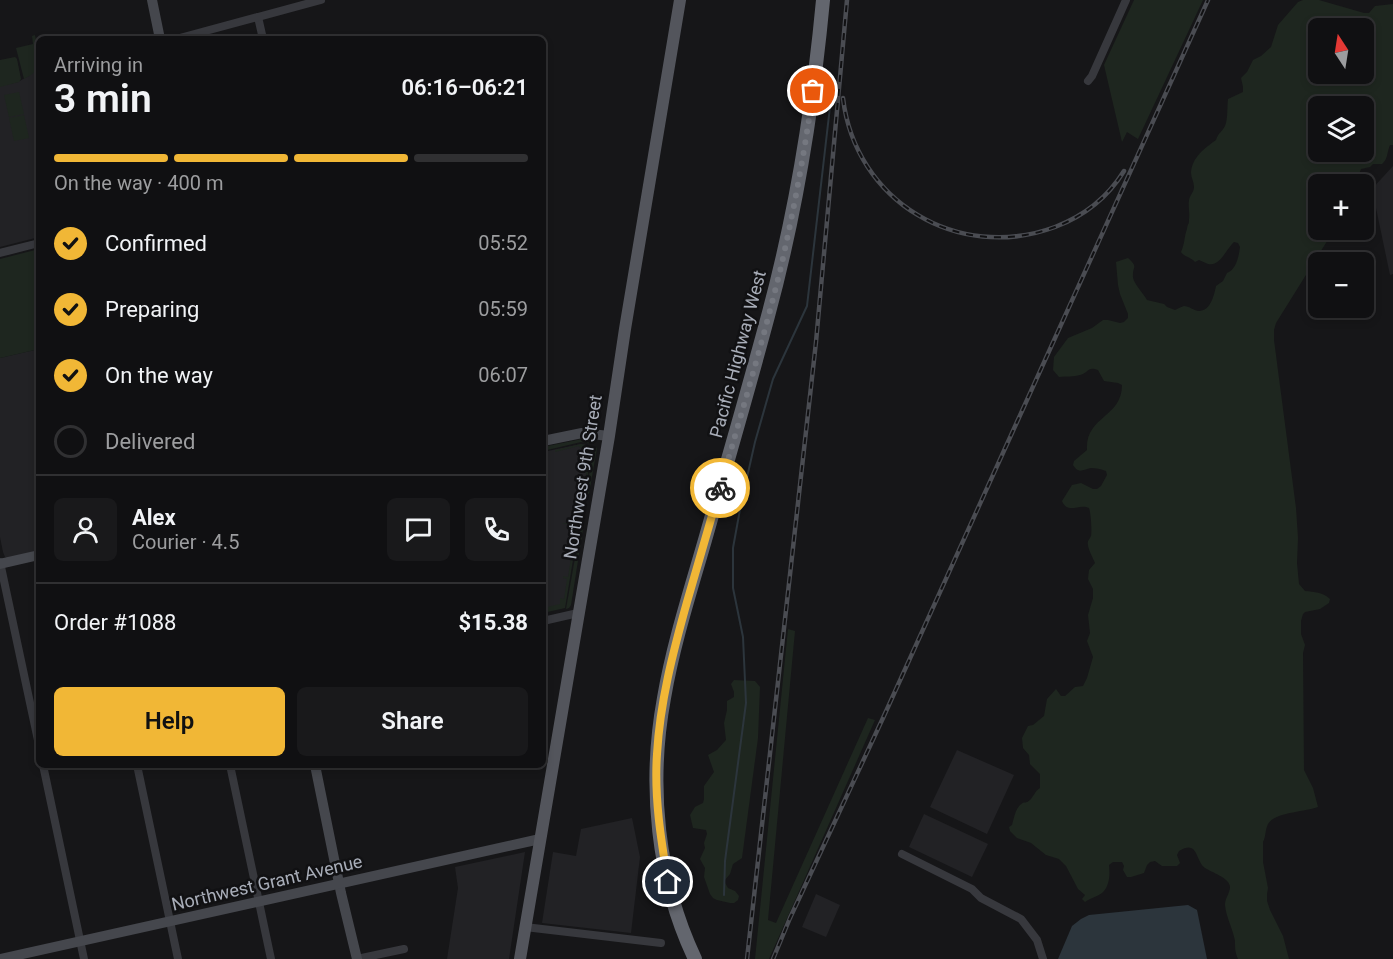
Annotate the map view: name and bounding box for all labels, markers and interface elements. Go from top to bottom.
north arrow [1308,18,1374,84]
map controls [1308,18,1374,318]
text: Arriving in [54,53,143,77]
pin [787,65,838,116]
icon: bag [796,74,829,107]
text: 06:16–06:21 [401,75,528,100]
text: 3 min [54,76,152,122]
button: layers [1308,96,1374,162]
text: On the way · 400 m [54,171,223,195]
button: + [1308,174,1374,240]
icon: check [54,227,87,260]
text: Confirmed [105,231,207,256]
text: 05:52 [478,231,528,255]
button: − [1308,252,1374,318]
street label: Pacific Highway West [705,268,770,440]
icon: check [54,293,87,326]
text: Preparing [105,297,199,322]
text: 05:59 [478,297,528,321]
icon: check [54,359,87,392]
text: On the way [105,363,213,388]
text: 06:07 [478,363,528,387]
street label: Northwest 9th Street [559,393,606,561]
text: Delivered [105,429,195,454]
courier [690,458,750,518]
icon: bike [704,472,737,505]
button: person [54,498,117,561]
button: chat [387,498,450,561]
button: phone [465,498,528,561]
text: Alex [132,505,176,530]
text: Courier · 4.5 [132,530,239,554]
text: Order #1088 [54,610,176,635]
text: $15.38 [459,610,528,635]
button: Help [54,687,285,756]
button: Share [297,687,528,756]
street label: Northwest Grant Avenue [169,850,364,915]
pin [642,856,693,907]
icon: home [651,865,684,898]

